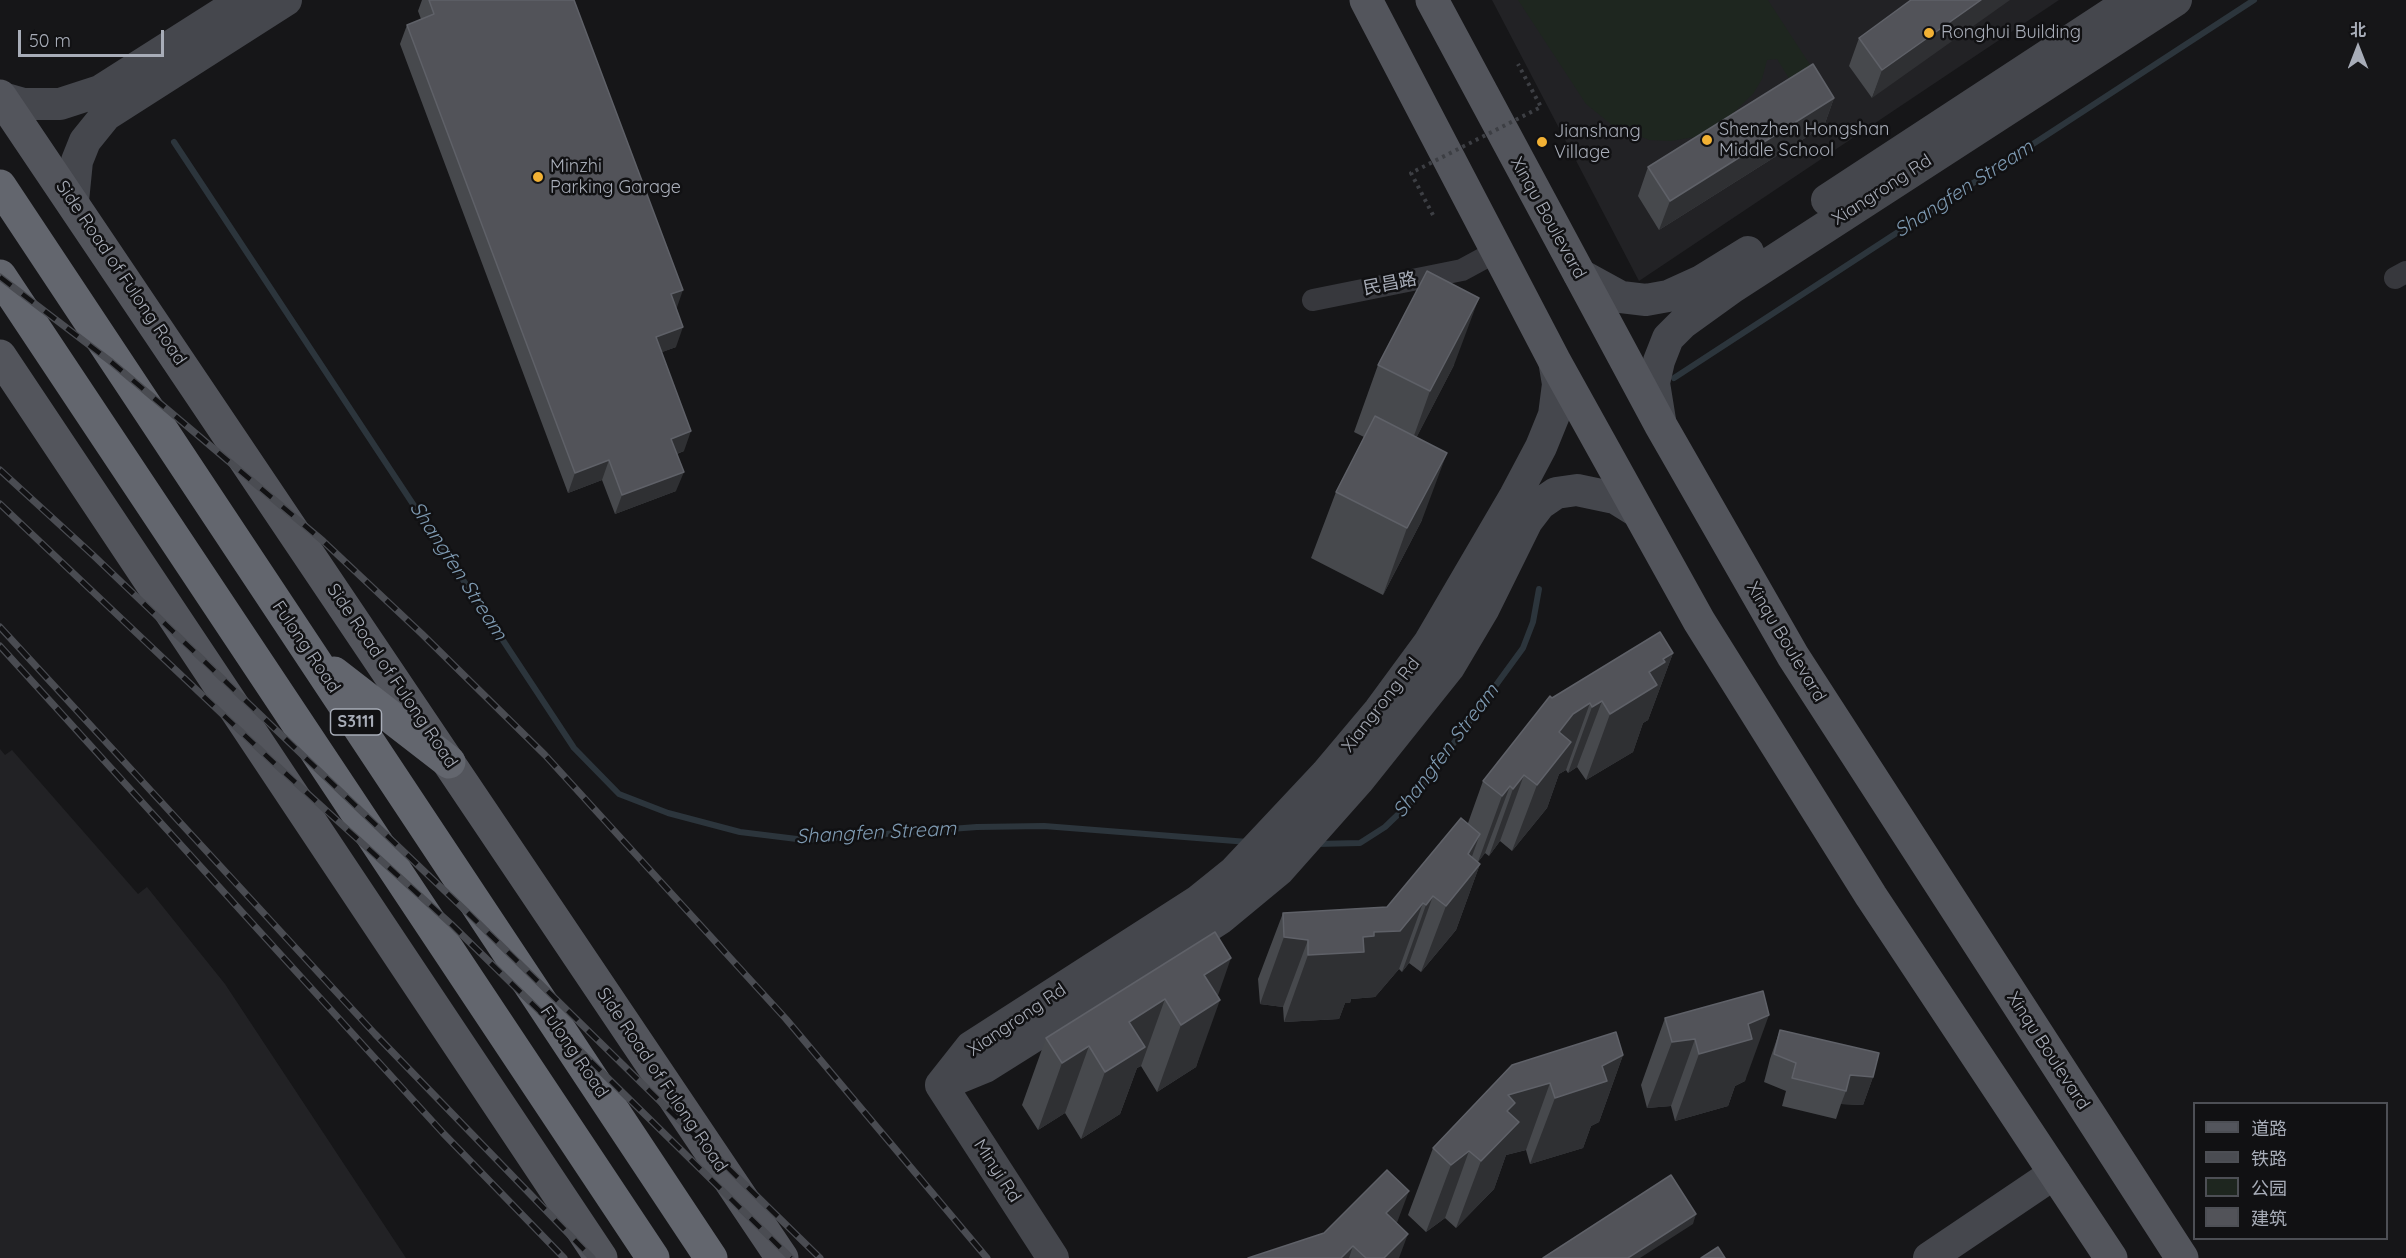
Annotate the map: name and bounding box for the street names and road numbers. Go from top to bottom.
street label: Xiangrong Rd [1828,150,1936,230]
street label: Xinqu Boulevard [1506,153,1590,283]
street label: Side Road of Fulong Road [51,177,191,369]
street label: 民昌路 [1361,268,1419,300]
street label: Xinqu Boulevard [1742,578,1830,706]
street label: Side Road of Fulong Road [322,580,462,772]
street label: Fulong Road [267,597,345,697]
street label: Xiangrong Rd [1337,653,1425,757]
road number: S3111 [330,709,382,735]
street label: Xiangrong Rd [964,979,1070,1061]
street label: Side Road of Fulong Road [592,984,732,1176]
street label: Xinqu Boulevard [2002,988,2094,1114]
street label: Fulong Road [535,1002,613,1102]
street label: Minyi Rd [969,1135,1025,1207]

